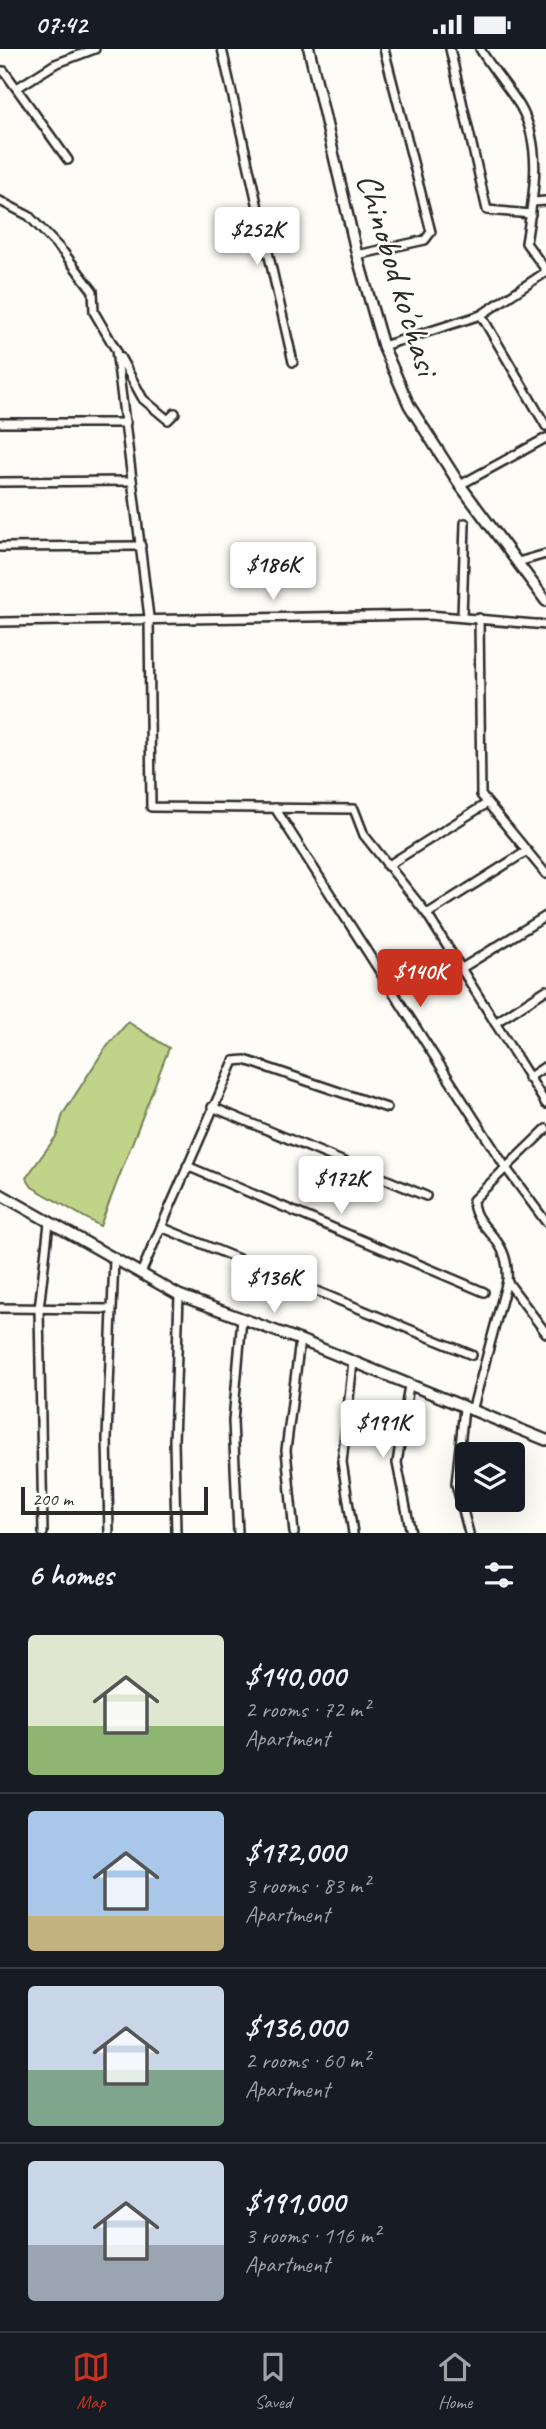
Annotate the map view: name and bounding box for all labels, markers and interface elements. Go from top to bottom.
text: 07:42 [35,8,87,41]
street label: Chinobod ko'chasi [346,168,451,385]
pin: $252K [208,207,306,267]
text: $252K [231,215,283,244]
pin: $186K [224,543,322,602]
text: $186K [246,550,300,579]
pin: $140K [371,949,469,1009]
text: $140K [393,957,447,986]
pin: $172K [292,1157,390,1216]
text: $172K [315,1164,368,1193]
pin: $136K [225,1255,323,1315]
text: $136K [247,1263,301,1292]
pin: $191K [334,1401,432,1460]
text: $191K [357,1408,409,1437]
map controls [455,1442,525,1512]
button: layers [455,1442,525,1512]
scale bar [21,1484,208,1516]
text: 200 m [32,1487,73,1511]
text: 6 homes [28,1556,113,1594]
icon: filters [480,1556,518,1594]
text: $140,000 [245,1657,345,1695]
icon: home [84,1663,168,1747]
text: 2 rooms · 72 m² [245,1695,369,1724]
text: Apartment [245,1724,330,1753]
text: $172,000 [245,1833,345,1871]
icon: home [84,1839,168,1923]
text: 3 rooms · 83 m² [245,1871,369,1900]
text: Apartment [245,1900,330,1929]
text: $136,000 [245,2008,346,2046]
icon: home [84,2014,168,2098]
text: 2 rooms · 60 m² [245,2046,369,2075]
text: Apartment [245,2075,330,2104]
text: $191,000 [245,2183,345,2221]
icon: home [84,2189,168,2273]
text: 3 rooms · 116 m² [245,2221,380,2250]
text: Apartment [245,2250,330,2279]
tab: Map [72,2348,110,2414]
tab: Saved [254,2348,292,2414]
tab: Home [436,2348,474,2414]

